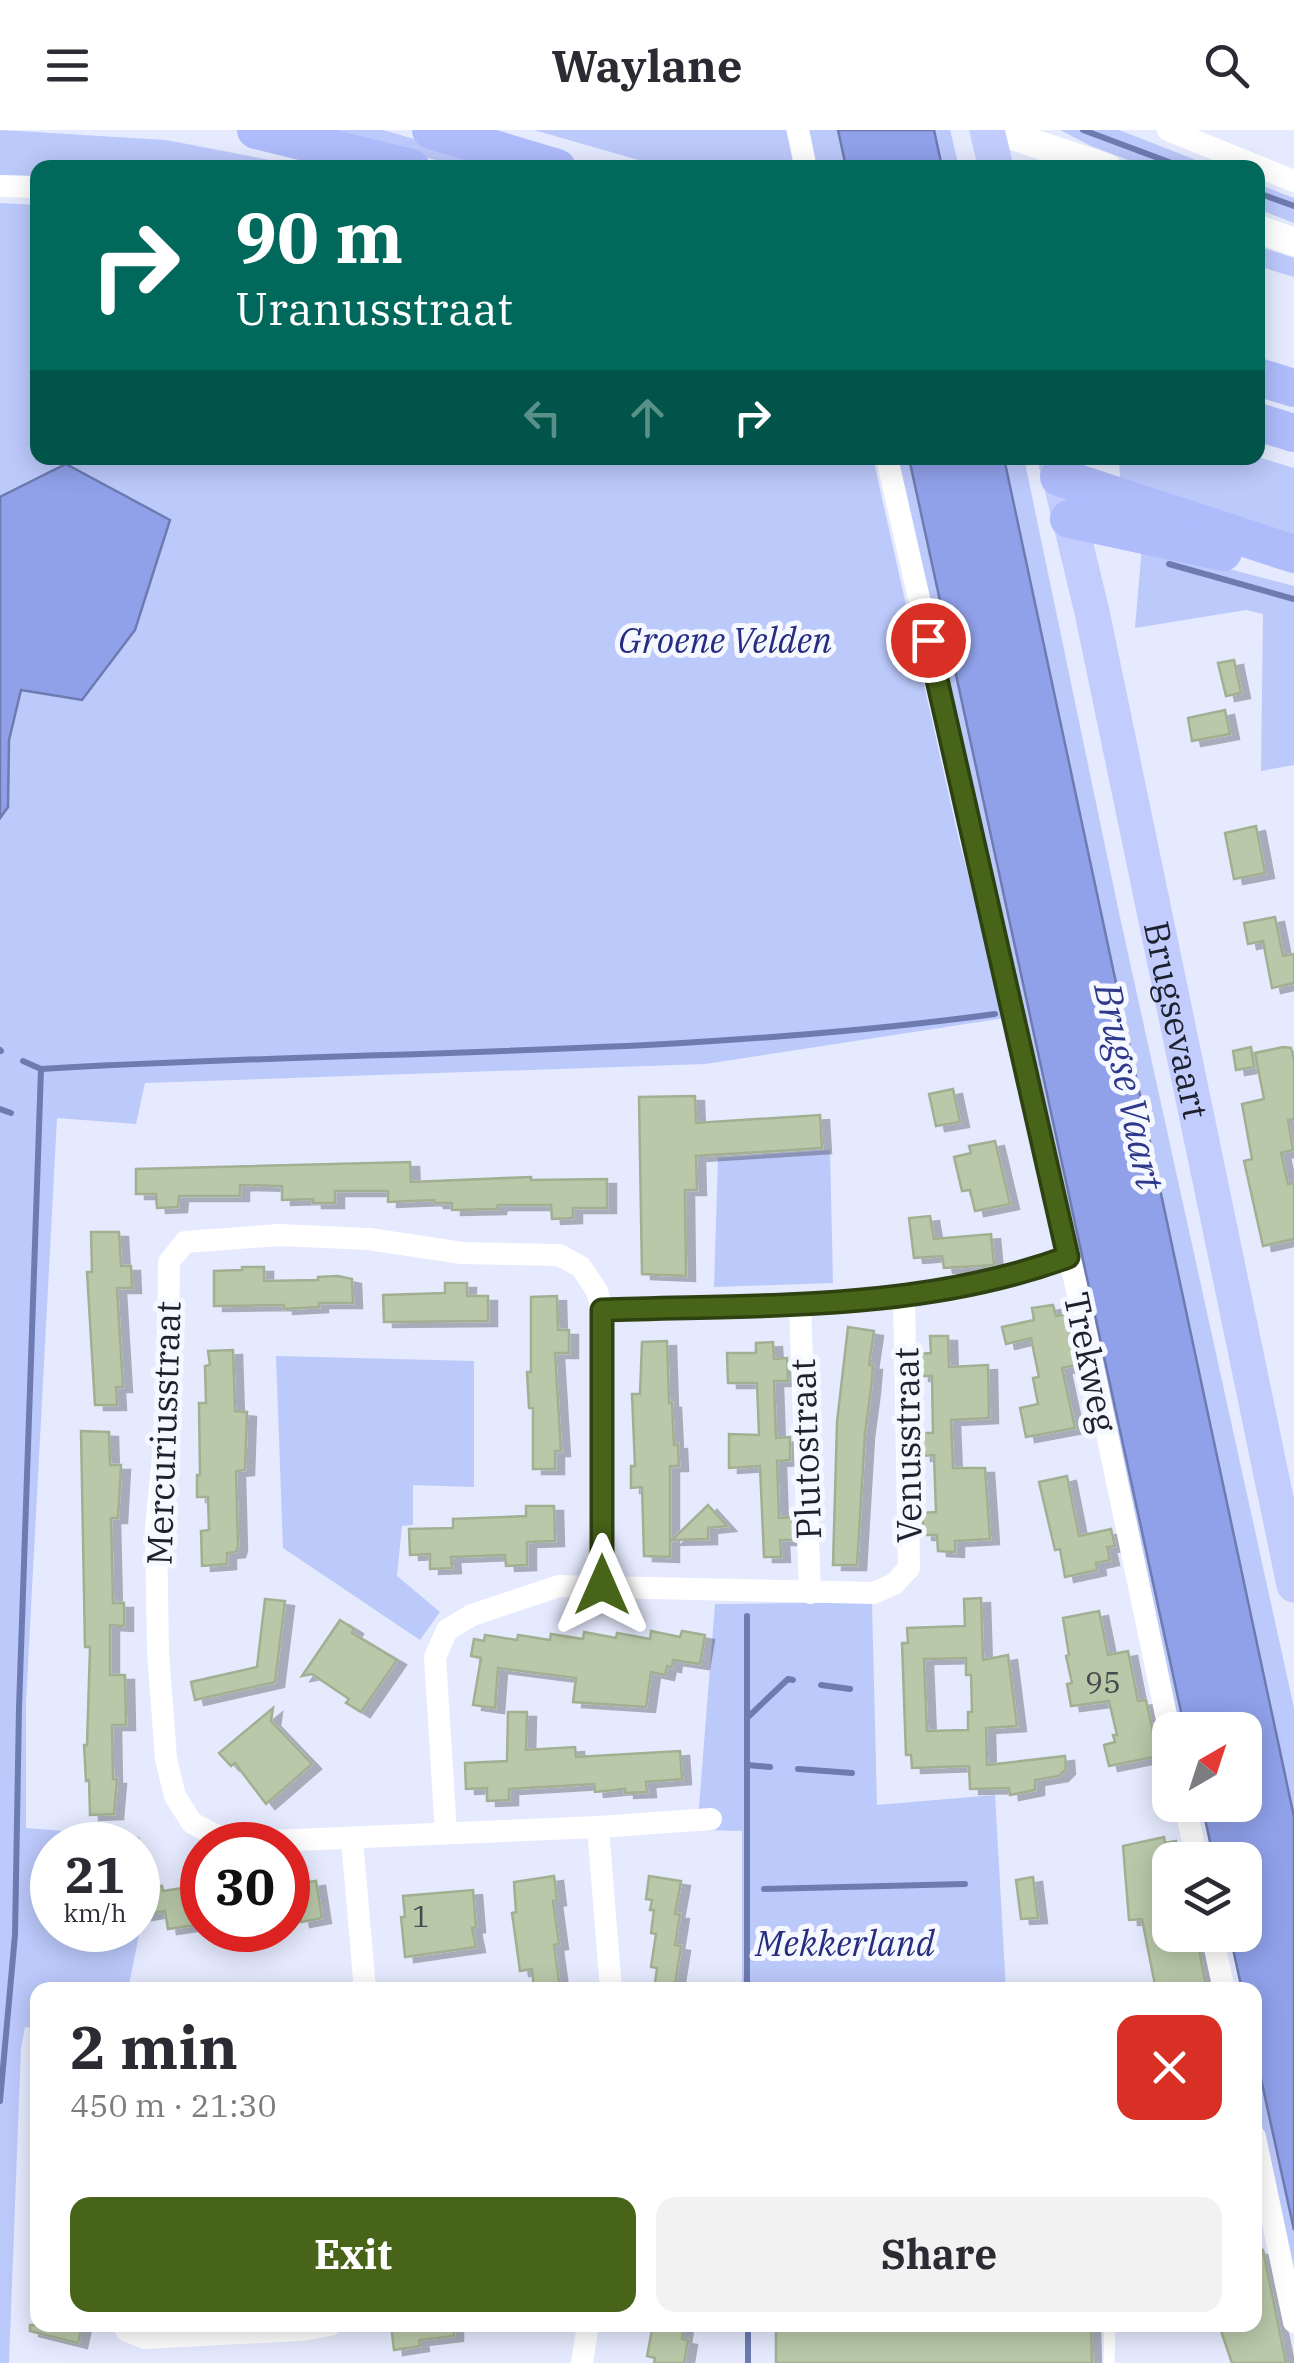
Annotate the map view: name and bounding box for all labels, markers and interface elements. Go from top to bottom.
text: Waylane [552,36,742,94]
icon: menu [40,38,95,93]
icon: search [1199,38,1254,93]
text: 90 m [235,191,403,282]
icon: right [70,200,200,330]
text: Uranusstraat [235,279,513,337]
icon: left [515,390,570,445]
icon: ahead [620,390,675,445]
icon: right [725,390,780,445]
pin [886,598,971,683]
icon: arrive [901,613,956,668]
park label: Groene Velden [618,617,832,663]
street label: Brugsevaart [1134,917,1220,1123]
water label: Brugse Vaart [1084,977,1176,1195]
street label: Trekweg [1054,1288,1128,1436]
street label: Mercuriusstraat [135,1300,191,1566]
street label: Venusstraat [882,1347,932,1543]
street label: Plutostraat [779,1358,831,1540]
position arrow [550,1533,654,1637]
house number: 95 [1085,1662,1121,1701]
north arrow [1152,1712,1262,1822]
map controls [1152,1712,1262,1952]
speed limit sign: 30 [180,1822,310,1952]
text: 21 [65,1842,125,1907]
button: layers [1152,1842,1262,1952]
text: km/h [63,1896,127,1929]
house number: 1 [412,1896,430,1935]
park label: Mekkerland [754,1920,936,1966]
text: 2 min [70,2007,238,2086]
button: close [1117,2015,1222,2120]
text: 450 m · 21:30 [70,2084,277,2126]
button: Exit [70,2197,636,2312]
button: Share [656,2197,1222,2312]

